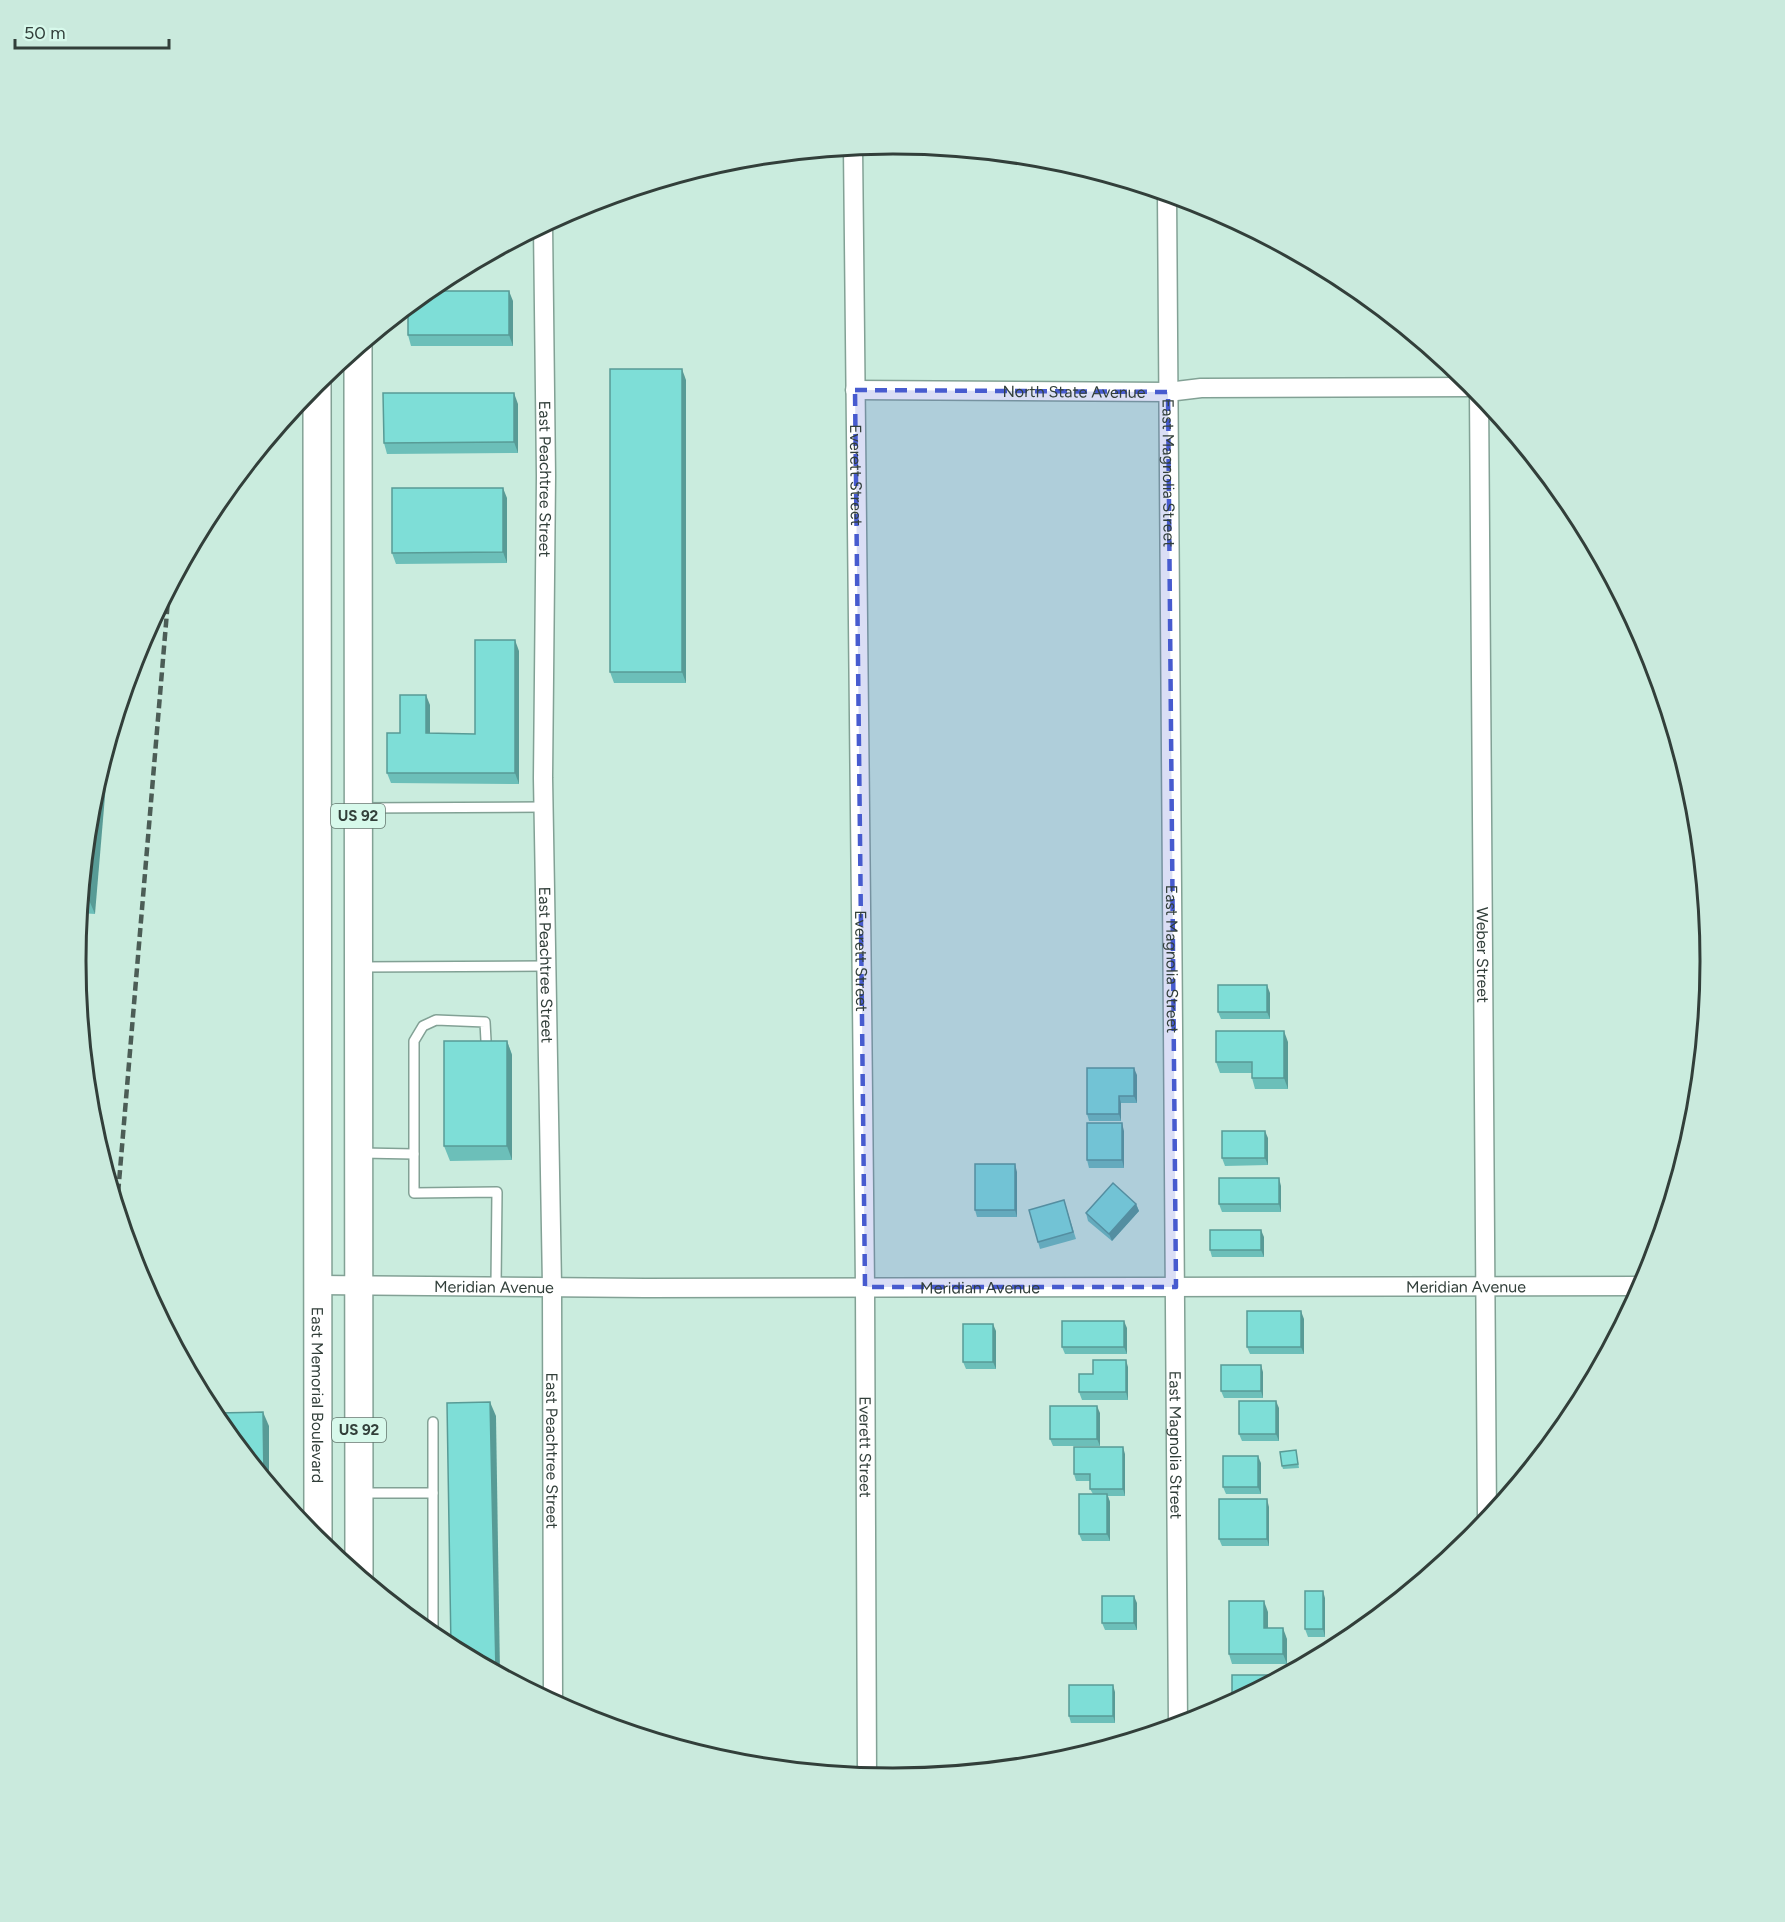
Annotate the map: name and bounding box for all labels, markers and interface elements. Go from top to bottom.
scale bar [15,12,170,50]
text: 50 m [24,22,66,44]
street label: North State Avenue [1002,381,1146,401]
street label: East Magnolia Street [1159,399,1179,547]
street label: East Peachtree Street [536,401,556,557]
street label: Everett Street [846,424,866,526]
road number: US 92 [331,804,385,828]
street label: East Magnolia Street [1162,885,1183,1033]
street label: East Peachtree Street [535,886,557,1043]
street label: Weber Street [1473,907,1493,1003]
street label: Everett Street [852,910,872,1012]
street label: Meridian Avenue [434,1277,554,1297]
street label: Meridian Avenue [1406,1277,1526,1296]
street label: Meridian Avenue [920,1278,1040,1297]
street label: East Memorial Boulevard [308,1307,327,1483]
street label: East Magnolia Street [1166,1371,1186,1519]
street label: East Peachtree Street [543,1373,562,1529]
street label: Everett Street [856,1396,875,1498]
road number: US 92 [332,1418,386,1442]

